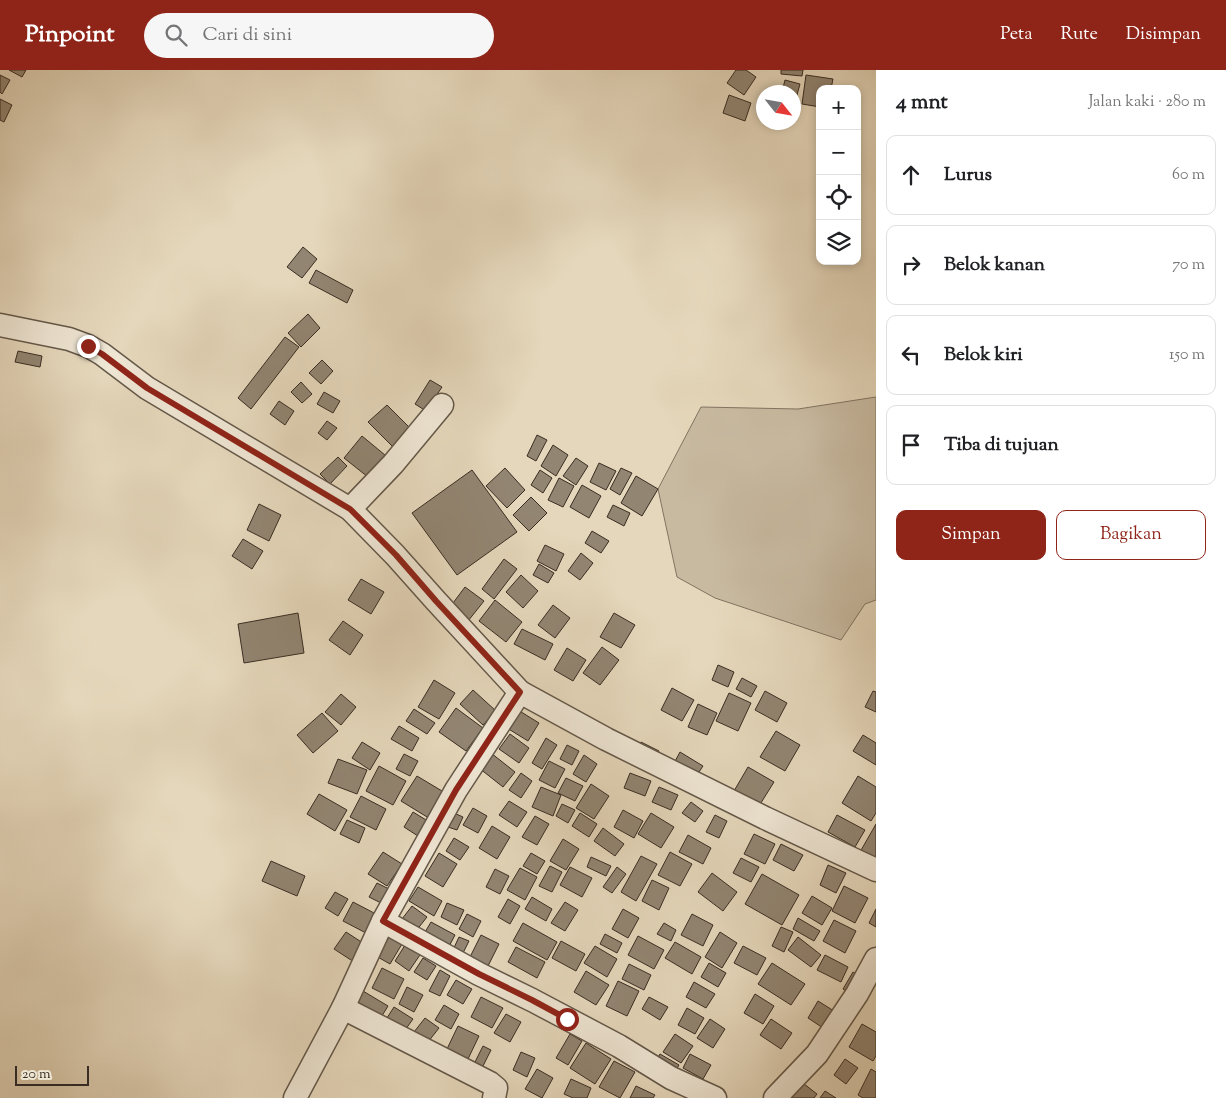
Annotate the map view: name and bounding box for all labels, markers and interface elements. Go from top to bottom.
search box [144,13,494,58]
text: Pinpoint [25,18,114,52]
icon: search [162,21,190,49]
text: Cari di sini [202,22,292,49]
text: Peta [1000,22,1032,48]
text: Rute [1060,22,1098,48]
text: Disimpan [1126,22,1201,48]
north arrow [756,85,801,130]
map controls [816,85,861,265]
button: + [816,85,861,130]
text: 4 mnt [896,88,948,118]
text: Jalan kaki · 280 m [1088,91,1206,114]
button: − [816,130,861,175]
icon: ahead [897,161,925,189]
text: Lurus [944,162,992,189]
text: 60 m [1172,164,1205,187]
button: locate [816,175,861,220]
button: layers [816,220,861,265]
icon: right [897,251,925,279]
text: Belok kanan [944,252,1045,279]
text: 70 m [1172,254,1205,277]
route end [77,335,100,358]
icon: left [897,341,925,369]
text: Belok kiri [944,342,1023,369]
text: 150 m [1169,344,1205,367]
icon: arrive [897,431,925,459]
text: Tiba di tujuan [944,432,1059,459]
button: Simpan [896,510,1046,560]
button: Bagikan [1056,510,1206,560]
route start [556,1008,579,1031]
scale bar [15,1063,89,1086]
text: 20 m [22,1065,51,1085]

